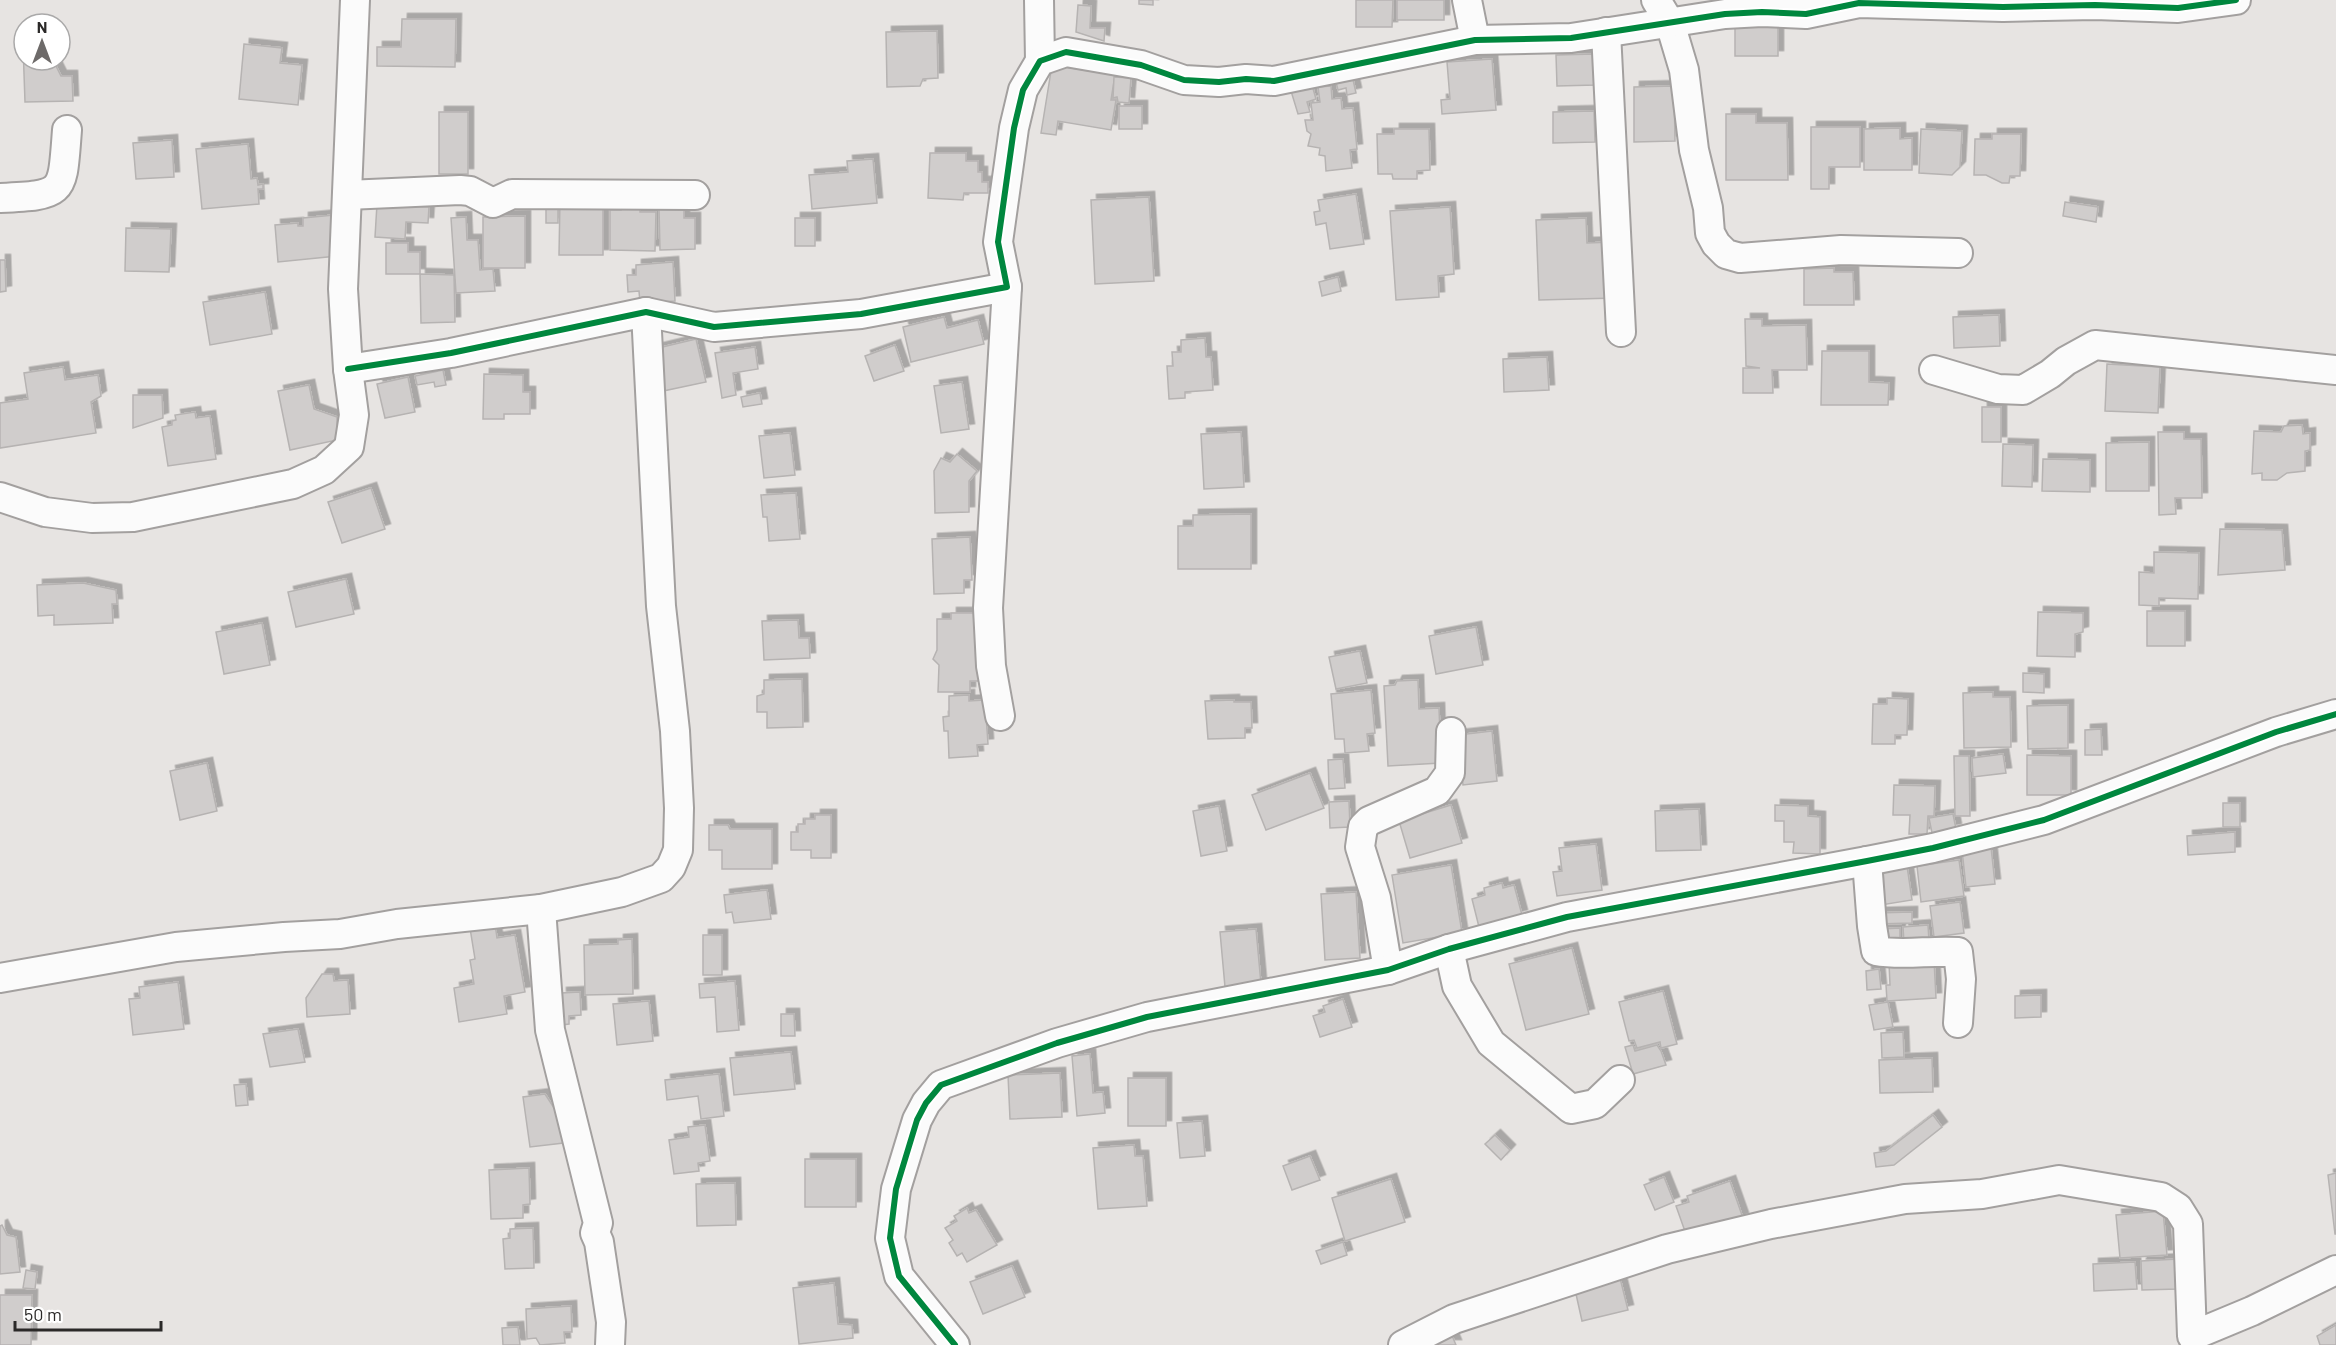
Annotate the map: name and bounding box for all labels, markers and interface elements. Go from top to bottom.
north arrow [12,12,72,72]
text: N [37,17,47,36]
scale bar [15,1294,160,1332]
text: 50 m [24,1303,62,1325]

